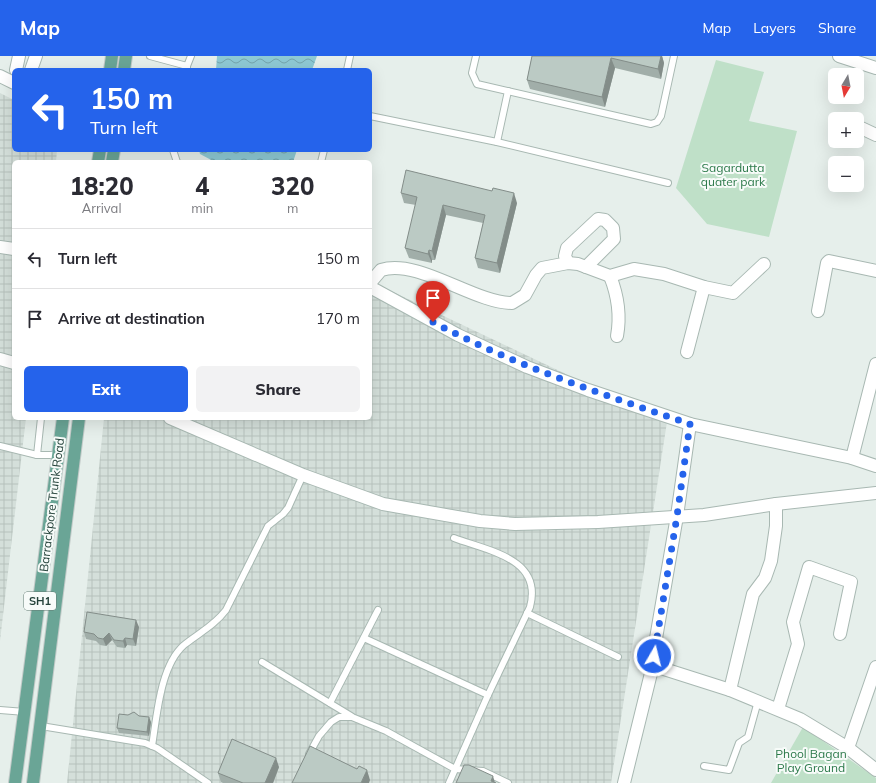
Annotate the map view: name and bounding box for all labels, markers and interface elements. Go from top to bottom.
text: Map [20,16,60,40]
text: Map [702,19,731,37]
text: Layers [753,19,796,37]
text: Share [818,19,856,37]
north arrow [828,68,864,104]
map controls [828,68,864,192]
text: 150 m [90,81,173,116]
icon: left [24,84,76,136]
button: + [828,112,864,148]
text: Turn left [90,116,158,139]
button: − [828,156,864,192]
park label: Sagardutta quater park [701,160,766,189]
text: 18:20 [70,171,134,201]
text: 4 [195,171,210,201]
text: 320 [271,171,314,201]
text: Arrival [82,200,122,216]
text: min [191,200,213,216]
text: m [287,200,298,216]
icon: left [24,248,46,270]
text: Turn left [58,249,117,268]
text: 150 m [316,249,360,268]
pin [416,281,450,322]
icon: arrive [422,287,444,309]
icon: arrive [24,308,46,330]
text: Arrive at destination [58,309,205,328]
text: 170 m [316,309,360,328]
button: Exit [24,366,188,412]
button: Share [196,366,360,412]
street label: Barrackpore Trunk Road [36,437,67,573]
road number: SH1 [24,592,56,610]
position arrow [633,635,675,677]
park label: Phool Bagan Play Ground [775,746,847,775]

